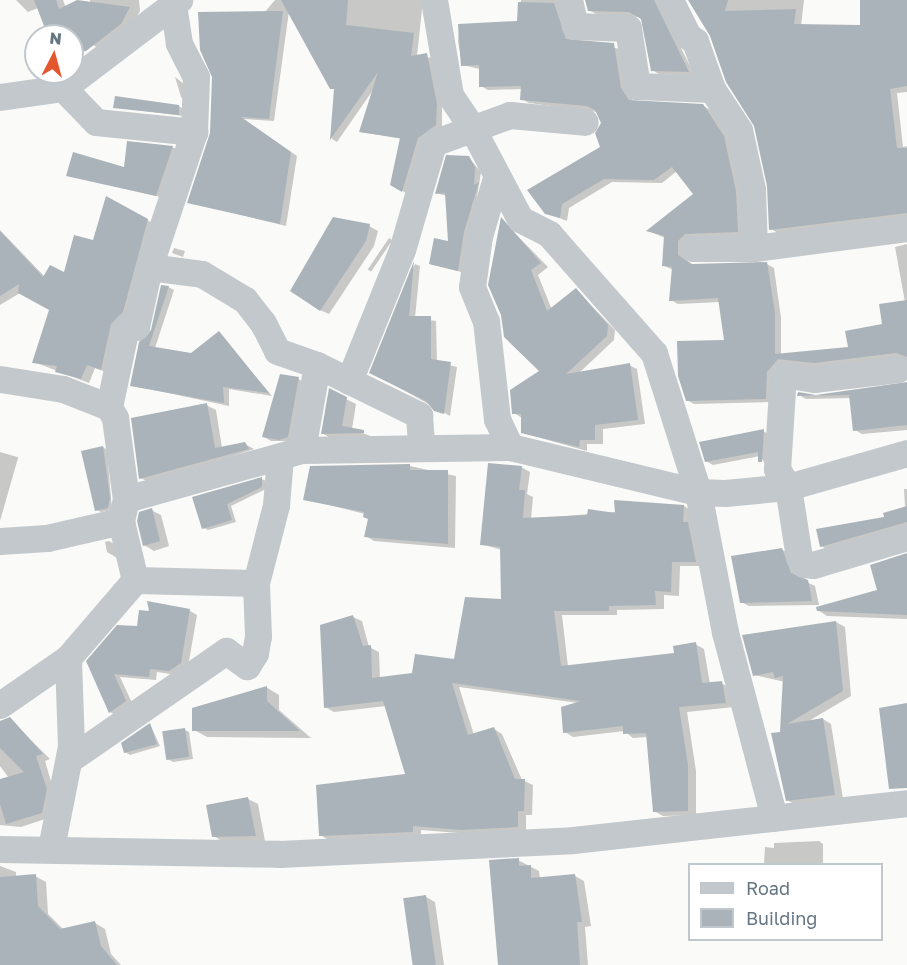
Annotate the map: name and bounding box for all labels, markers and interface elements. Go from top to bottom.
north arrow [24,24,84,84]
text: N [49,28,63,49]
legend [688,863,883,941]
text: Road [746,877,790,899]
text: Building [746,907,817,929]

